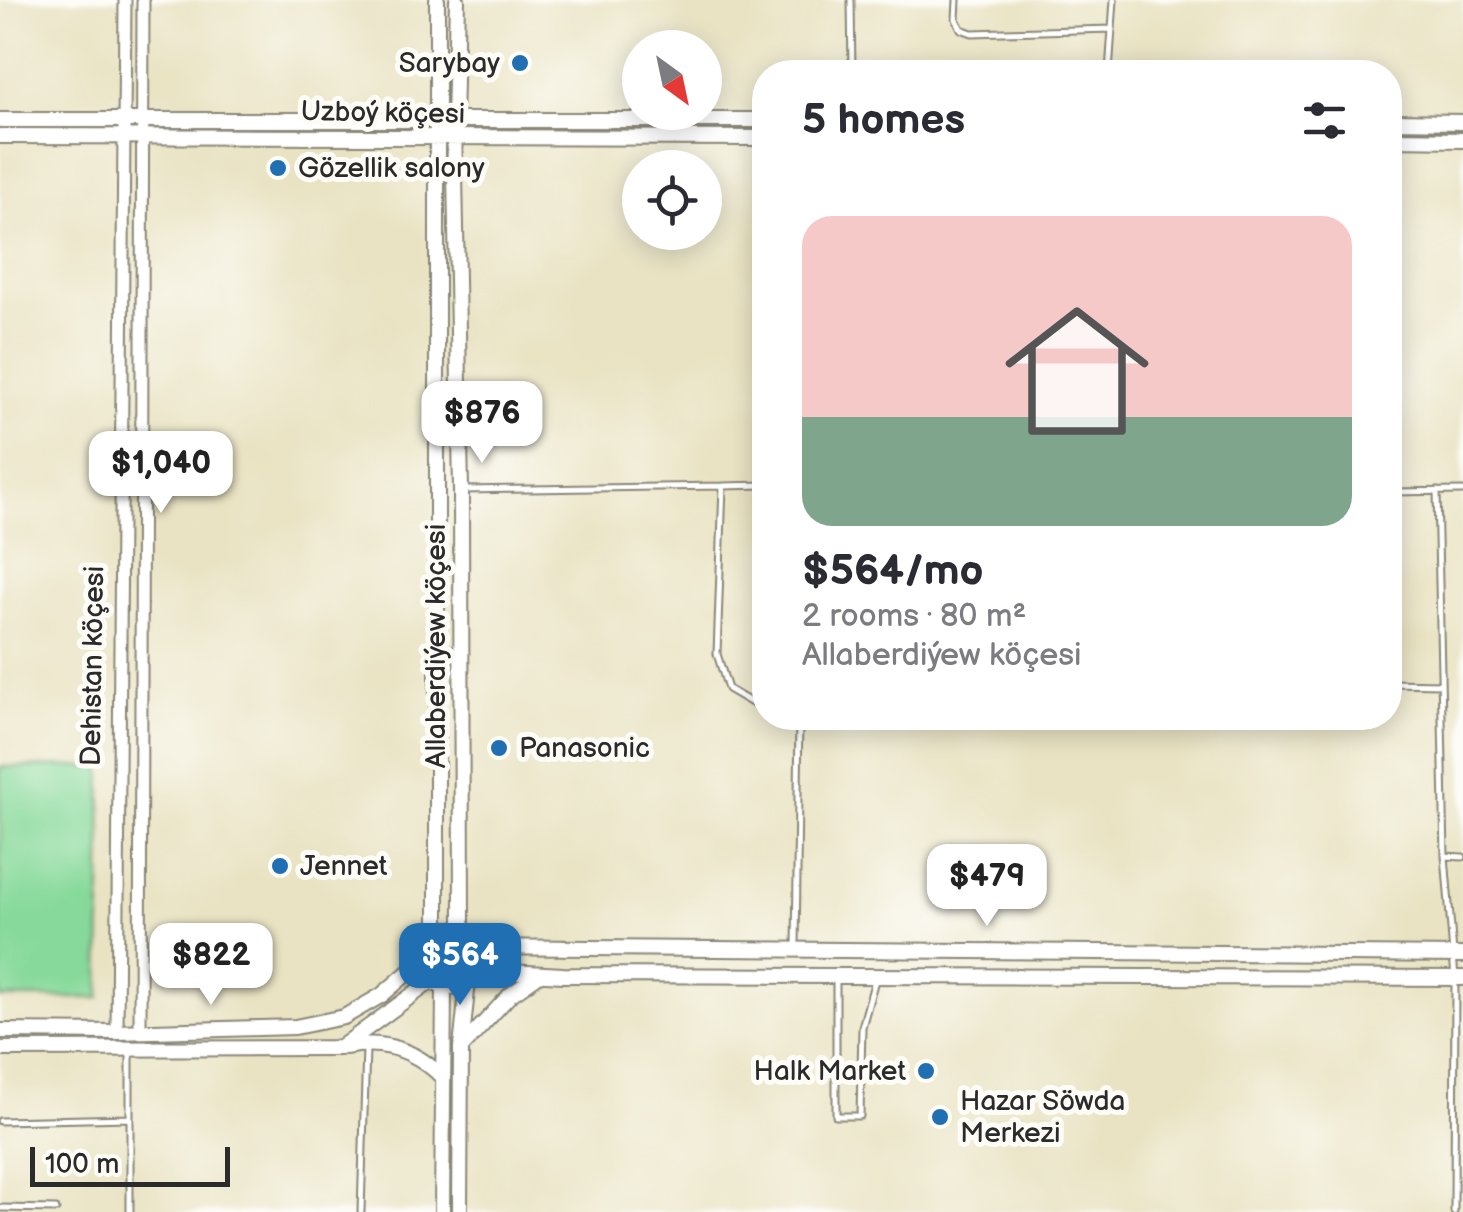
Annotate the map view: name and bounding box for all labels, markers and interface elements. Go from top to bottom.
north arrow [622,30,722,130]
map controls [622,30,722,250]
place label: Sarybay [399,47,500,80]
marker: Sarybay [509,52,531,74]
icon: filters [1297,93,1352,148]
street label: Uzboý köçesi [300,95,466,131]
text: 5 homes [802,95,965,146]
button: locate [622,150,722,250]
place label: Gözellik salony [298,152,485,185]
marker: Gözellik salony [267,157,289,179]
icon: home [987,281,1167,461]
pin: $876 [423,381,541,466]
text: $876 [443,394,521,433]
pin: $1,040 [80,431,242,516]
text: $1,040 [111,444,211,483]
street label: Allaberdiýew köçesi [420,524,453,768]
text: $564/mo [802,546,984,597]
street label: Dehistan köçesi [75,566,111,766]
text: 2 rooms · 80 m² [802,597,1026,636]
text: Allaberdiýew köçesi [802,636,1082,675]
place label: Panasonic [519,732,650,765]
marker: Panasonic [488,737,510,759]
pin: $479 [928,844,1046,929]
place label: Jennet [300,850,388,883]
marker: Jennet [269,855,291,877]
text: $479 [949,857,1025,896]
pin: $822 [152,923,270,1008]
pin: $564 [401,923,519,1008]
text: $822 [172,936,250,975]
text: $564 [421,936,499,975]
place label: Halk Market [754,1055,906,1088]
marker: Halk Market [915,1060,937,1082]
place label: Hazar Söwda Merkezi [960,1085,1125,1150]
marker: Hazar Söwda Merkezi [929,1106,951,1128]
scale bar [30,1142,230,1186]
text: 100 m [45,1148,119,1181]

